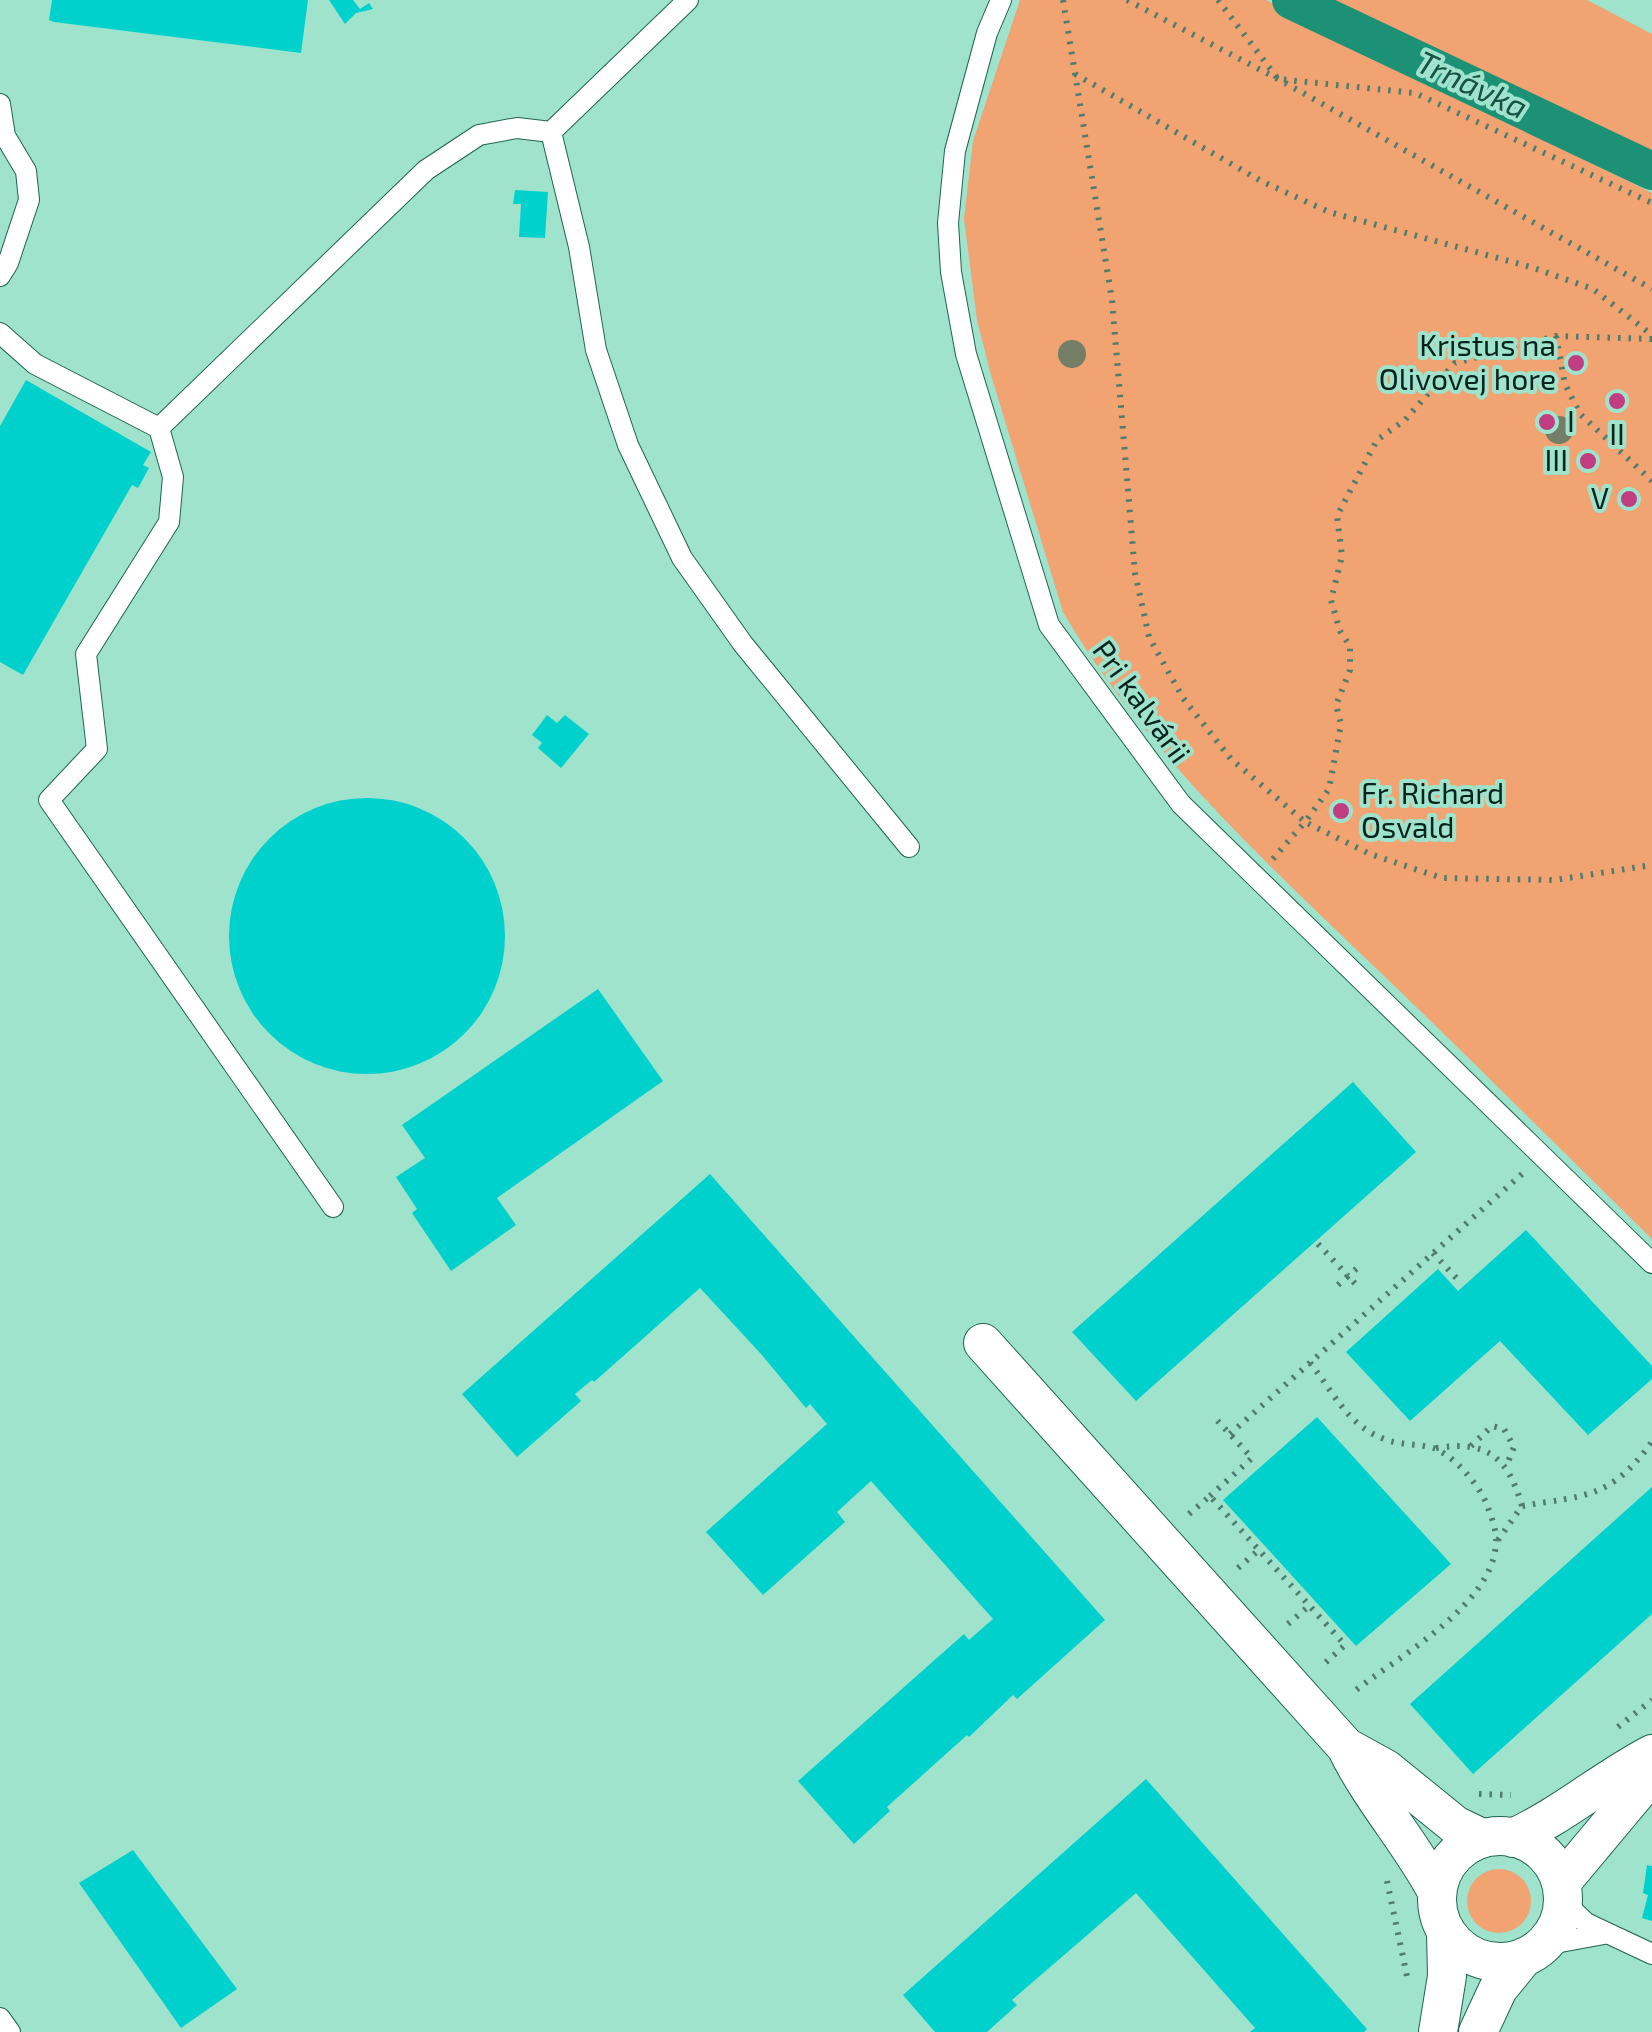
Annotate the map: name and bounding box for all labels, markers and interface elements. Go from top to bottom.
water label: Trnávka [1412,41,1534,125]
place label: Kristus na Olivovej hore [1379,326,1556,396]
marker: Kristus na Olivovej hore [1565,352,1587,374]
marker: II [1606,390,1628,412]
place label: I [1567,402,1575,438]
marker: I [1536,411,1558,433]
place label: II [1609,415,1625,451]
place label: III [1544,441,1568,477]
marker: III [1577,450,1599,472]
place label: V [1591,479,1609,515]
marker: V [1618,488,1640,510]
street label: Pri kalvárii [1086,632,1199,769]
place label: Fr. Richard Osvald [1361,774,1504,844]
marker: Fr. Richard Osvald [1330,800,1352,822]

